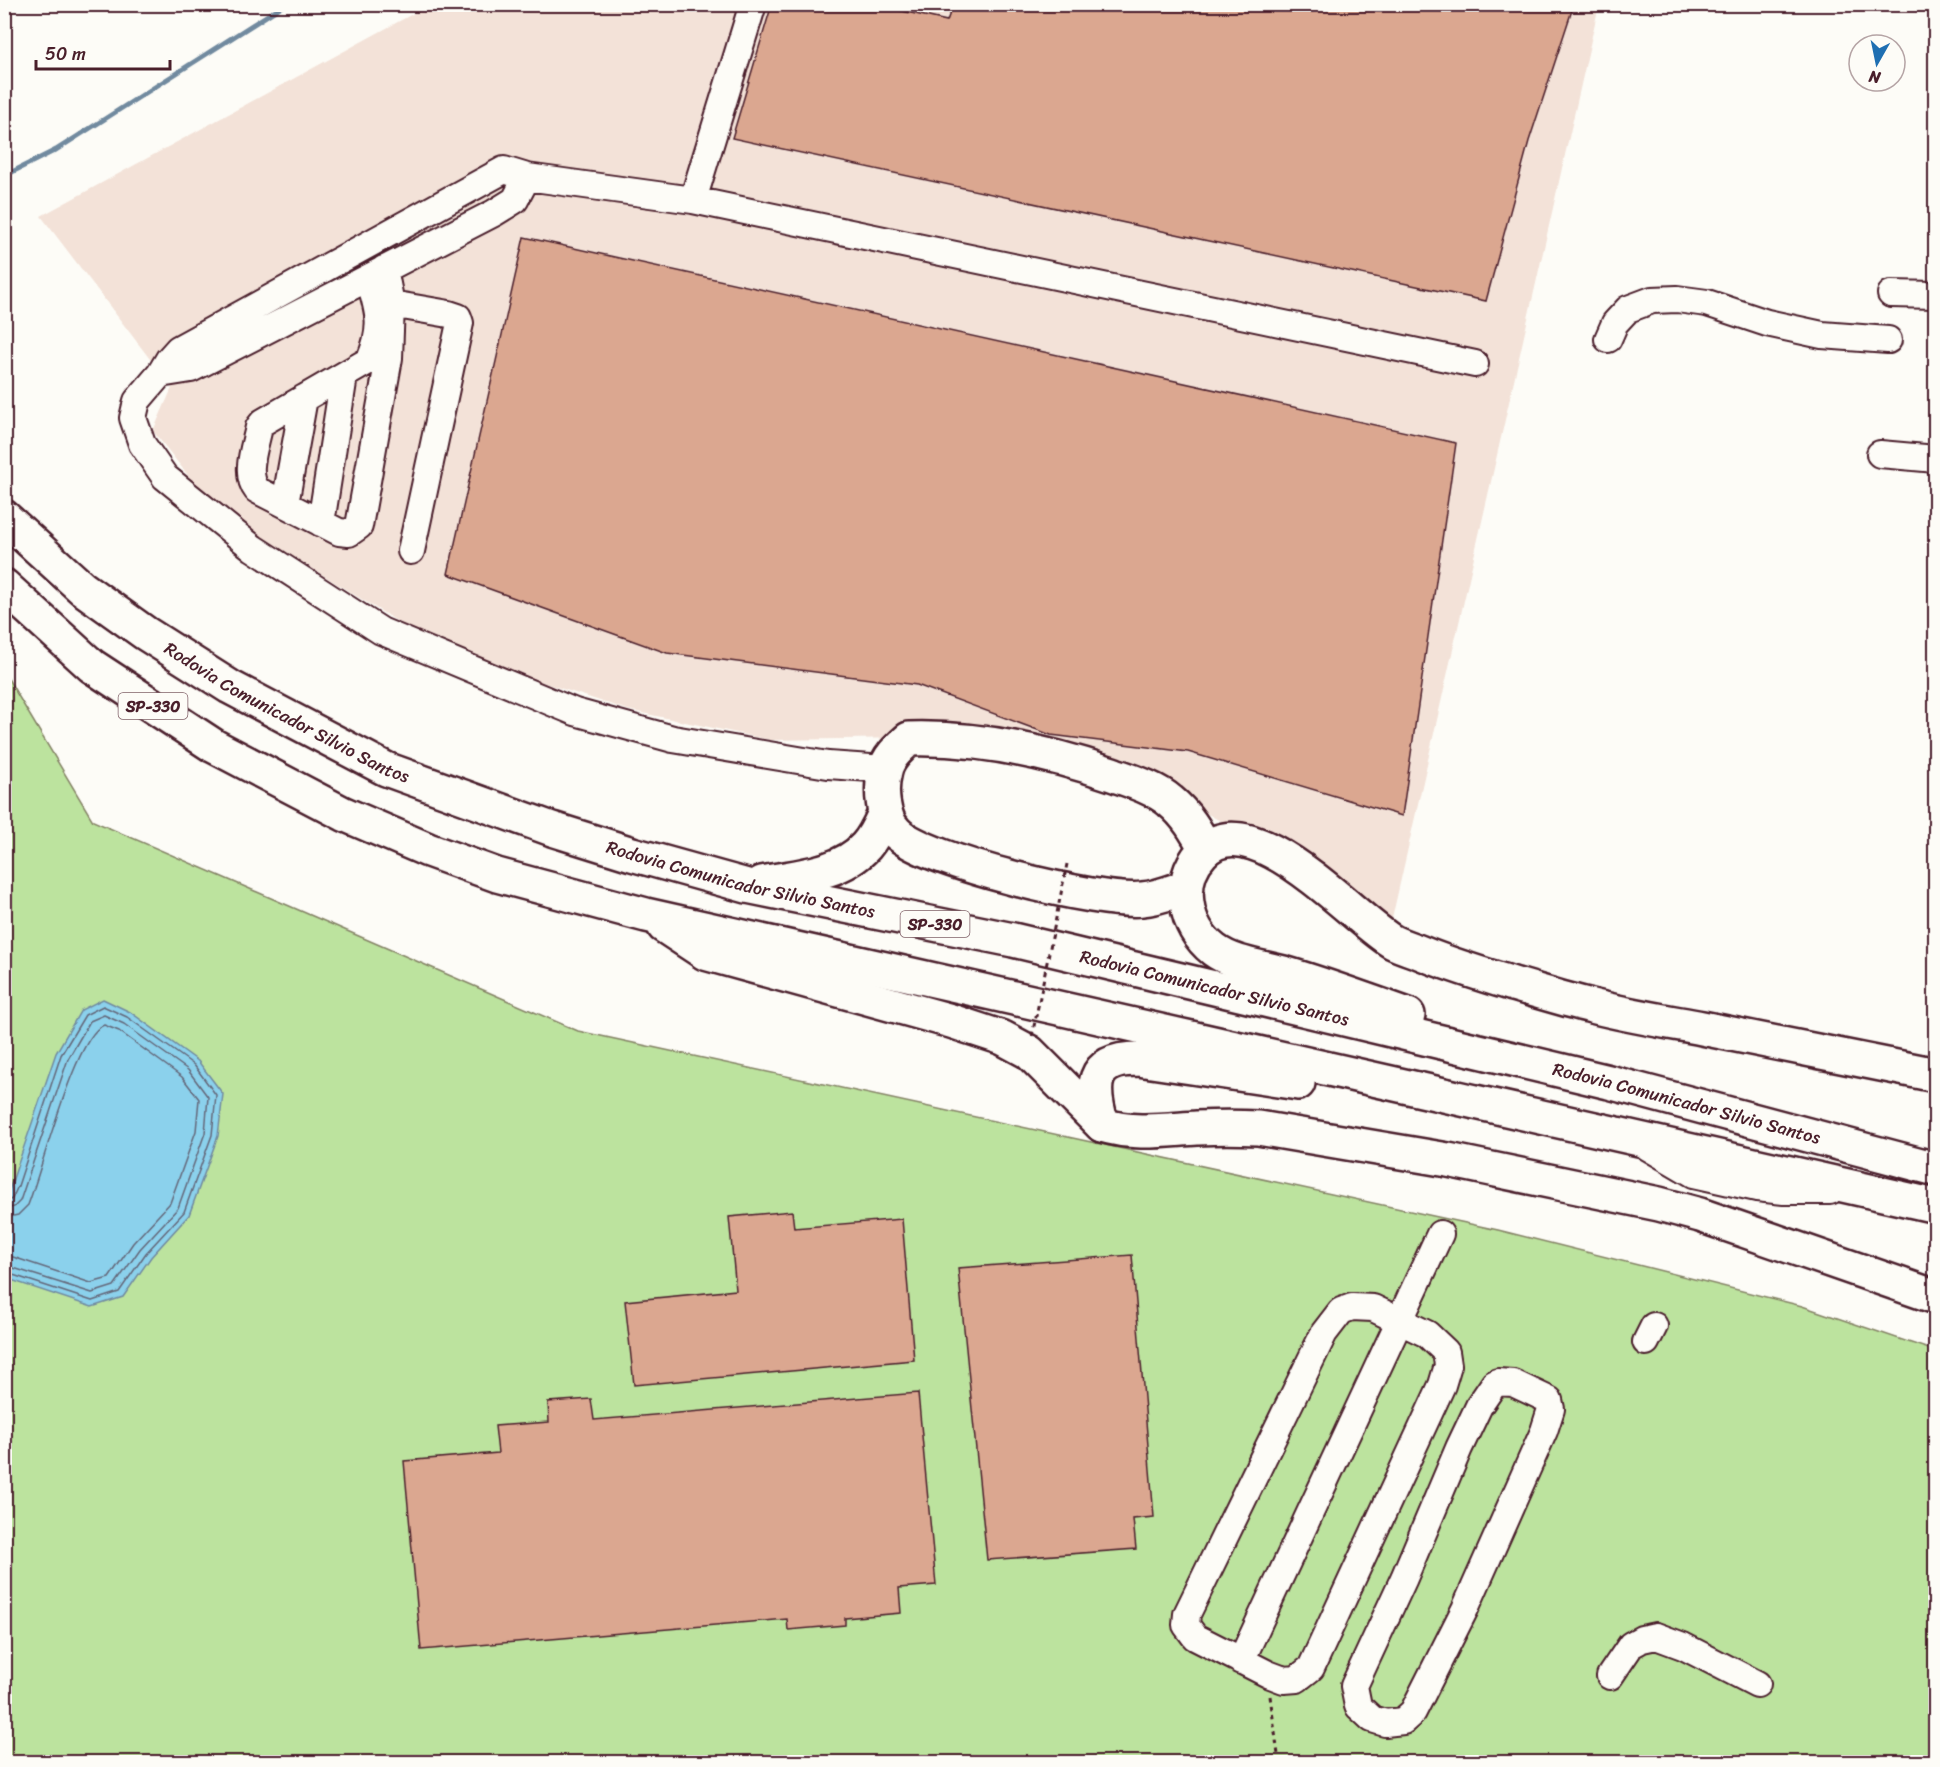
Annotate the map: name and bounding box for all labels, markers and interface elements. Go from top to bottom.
scale bar [36,33,170,71]
north arrow [1847,33,1907,93]
text: 50 m [45,38,86,70]
text: N [1866,62,1883,93]
street label: Rodovia Comunicador Silvio Santos [158,633,415,792]
road number: SP-330 [118,693,188,719]
street label: Rodovia Comunicador Silvio Santos [602,831,879,928]
road number: SP-330 [900,911,970,937]
street label: Rodovia Comunicador Silvio Santos [1077,940,1353,1036]
street label: Rodovia Comunicador Silvio Santos [1549,1053,1825,1154]

